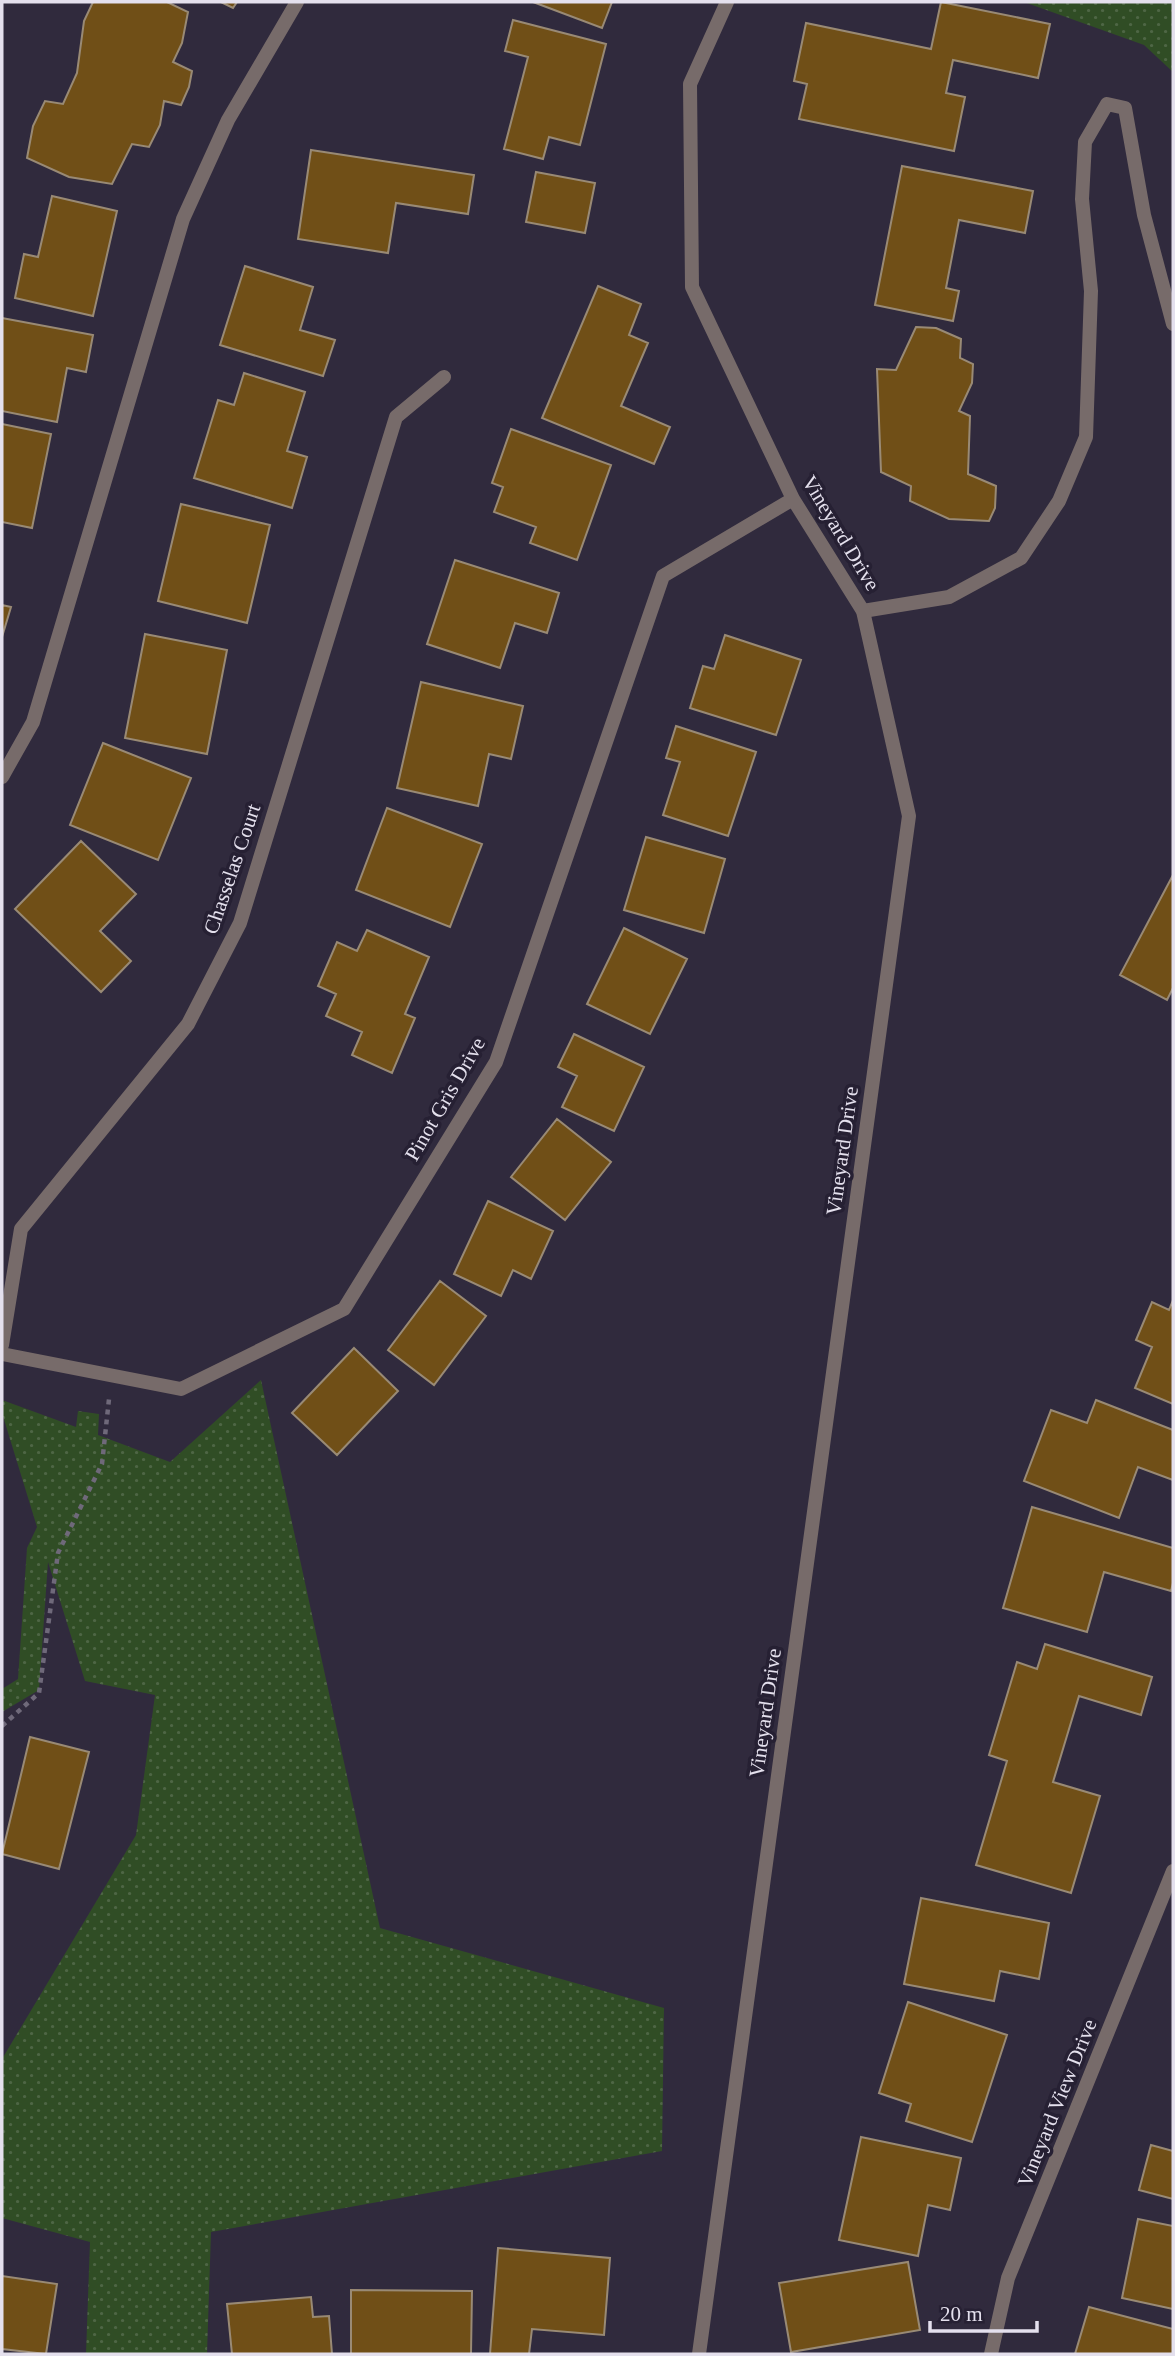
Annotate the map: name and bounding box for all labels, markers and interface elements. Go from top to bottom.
street label: Vineyard Drive [797,471,885,595]
street label: Chasselas Court [199,801,266,937]
street label: Pinot Gris Drive [400,1033,490,1165]
street label: Vineyard Drive [821,1085,863,1217]
street label: Vineyard Drive [744,1647,786,1779]
street label: Vineyard View Drive [1012,2016,1102,2190]
scale bar [930,2290,1037,2334]
text: 20 m [940,2302,983,2326]

